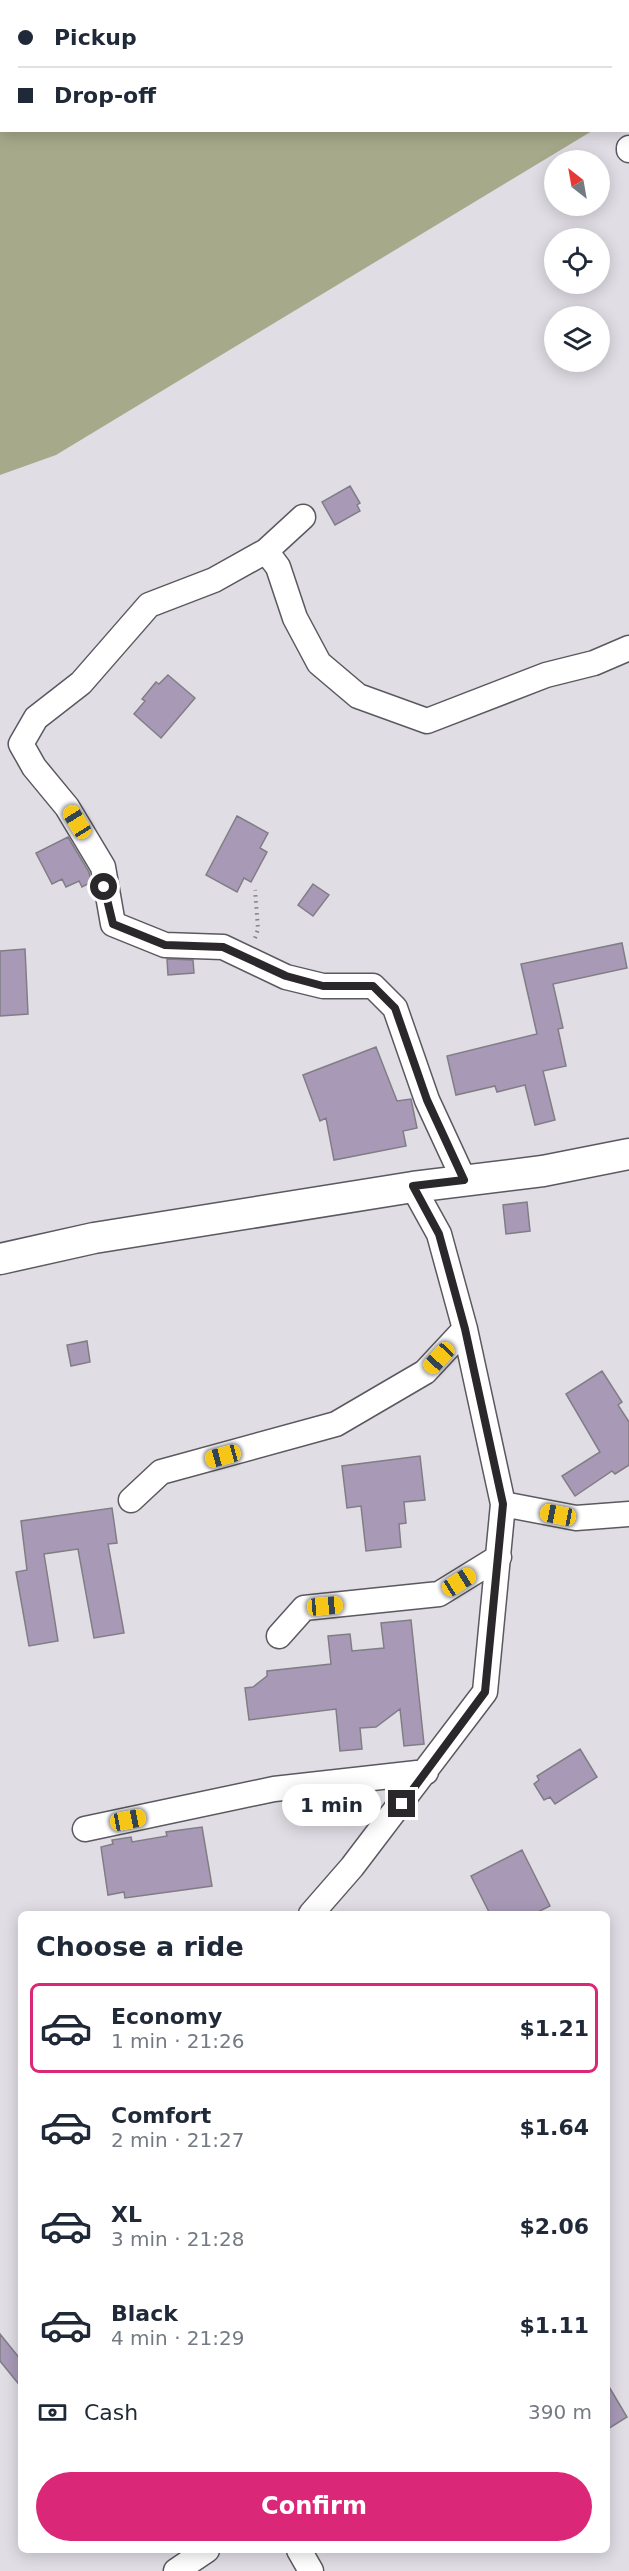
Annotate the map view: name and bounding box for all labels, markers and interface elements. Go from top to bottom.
text: Pickup [54,25,137,50]
text: Drop-off [54,83,156,108]
north arrow [544,150,610,216]
map controls [544,150,610,372]
button: locate [544,228,610,294]
button: layers [544,306,610,372]
car [60,802,94,842]
route start [90,873,117,900]
car [420,1339,458,1377]
car [203,1443,243,1469]
car [539,1503,577,1527]
car [439,1565,479,1599]
car [306,1595,344,1617]
callout: 1 min [282,1783,381,1825]
route end [388,1790,415,1817]
text: 1 min [300,1793,363,1817]
car [109,1808,147,1832]
text: Choose a ride [36,1931,244,1962]
icon: car [39,2001,93,2055]
text: Economy [111,2004,222,2029]
text: $1.21 [519,2016,589,2041]
text: 1 min · 21:26 [111,2029,245,2053]
icon: car [39,2100,93,2154]
text: Comfort [111,2103,211,2128]
text: $1.64 [519,2115,589,2140]
text: 2 min · 21:27 [111,2128,245,2152]
icon: car [39,2199,93,2253]
text: XL [111,2202,142,2227]
text: $2.06 [519,2214,589,2239]
text: 3 min · 21:28 [111,2227,245,2251]
icon: car [39,2298,93,2352]
text: Black [111,2301,178,2326]
text: $1.11 [519,2313,589,2338]
text: 4 min · 21:29 [111,2326,245,2350]
icon: cash [36,2396,69,2429]
text: Cash [84,2400,138,2425]
text: 390 m [528,2400,592,2424]
button: Confirm [36,2472,592,2541]

